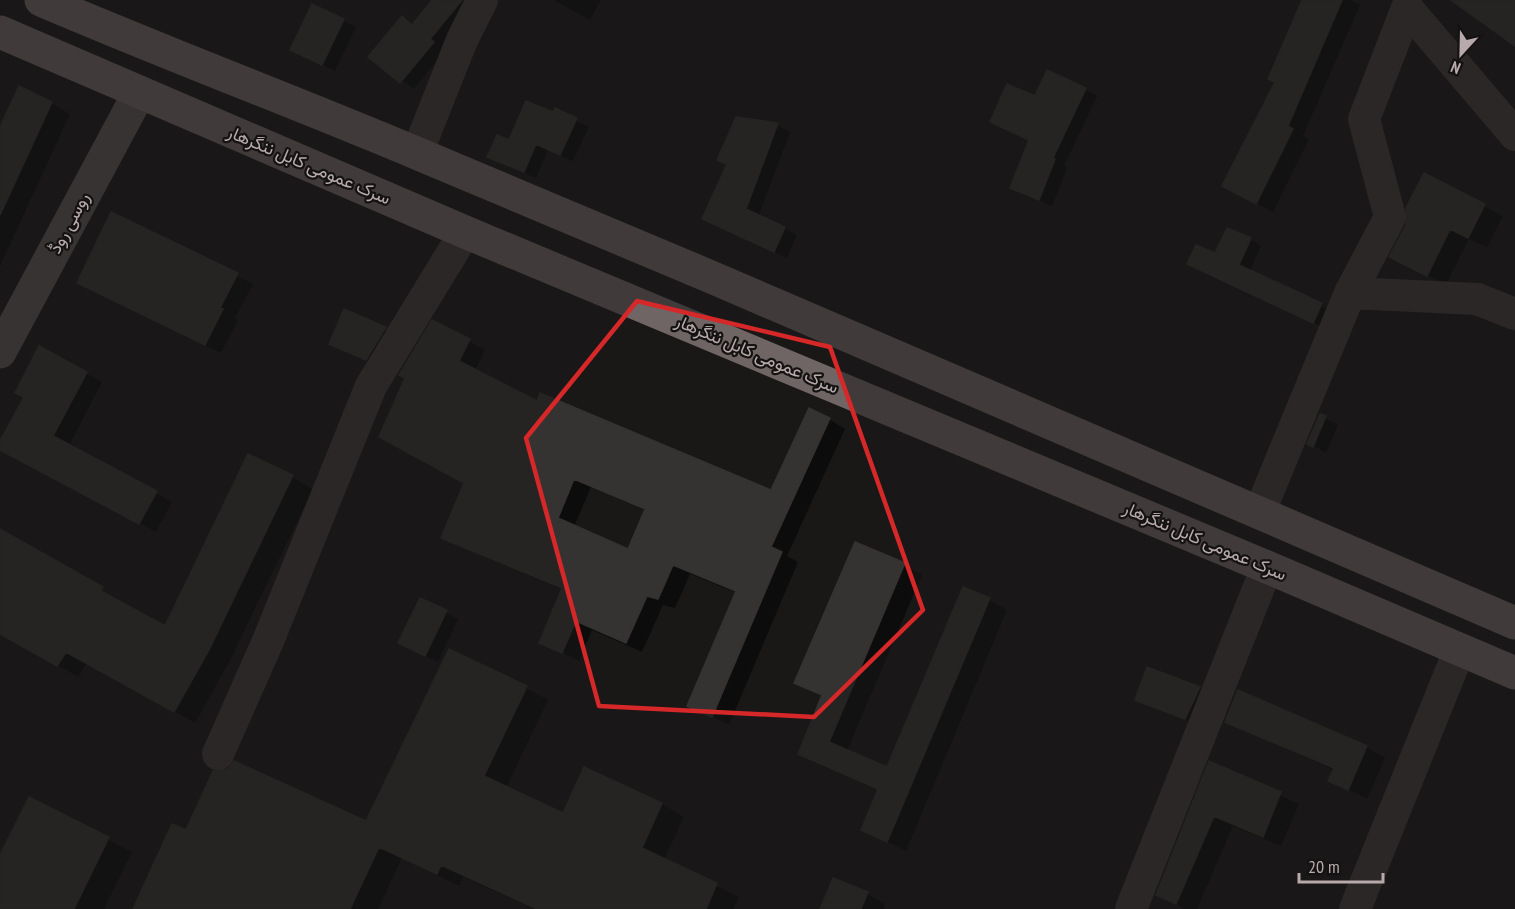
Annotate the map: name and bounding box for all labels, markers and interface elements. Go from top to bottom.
north arrow [1431,24,1491,84]
text: N [1448,57,1463,79]
street label: سرک عمومی کابل ننگرهار [223,119,394,209]
street label: روسی روڈ [43,188,94,257]
street label: سرک عمومی کابل ننگرهار [671,308,842,398]
street label: سرک عمومی کابل ننگرهار [1119,495,1290,585]
scale bar [1299,846,1383,884]
text: 20 m [1308,855,1340,878]

